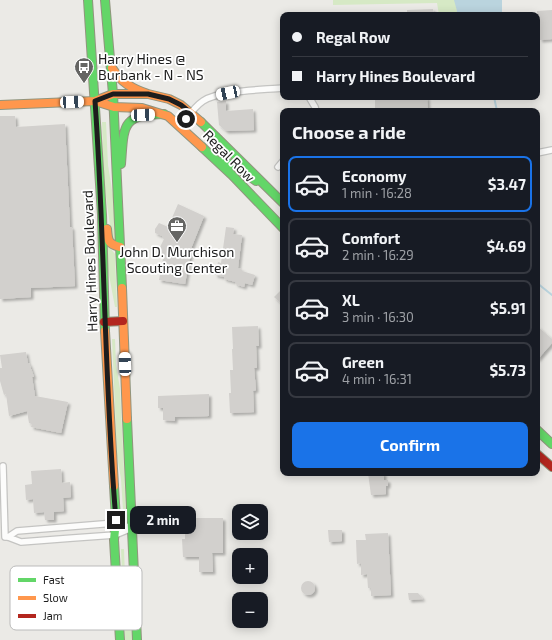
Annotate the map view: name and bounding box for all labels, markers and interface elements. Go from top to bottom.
text: Regal Row [316,28,390,46]
place label: Harry Hines @ Burbank - N - NS [98,50,204,83]
bus stop icon: Harry Hines @ Burbank - N - NS [73,56,95,84]
text: Harry Hines Boulevard [316,67,475,85]
car [215,85,241,101]
car [60,95,84,109]
car [131,109,155,121]
route start [177,110,195,128]
text: Choose a ride [292,121,406,143]
street label: Regal Row [200,126,259,185]
icon: car [294,166,330,202]
text: Economy [342,167,407,185]
text: $3.47 [488,175,526,193]
text: 1 min · 16:28 [342,185,412,201]
street label: Harry Hines Boulevard [79,190,100,332]
office icon: John D. Murchison Scouting Center [166,215,188,243]
icon: car [294,228,330,264]
text: Comfort [342,229,400,247]
text: $4.69 [486,237,526,255]
place label: John D. Murchison Scouting Center [119,243,235,276]
text: 2 min · 16:29 [342,247,414,263]
icon: car [294,290,330,326]
text: XL [342,291,360,309]
text: $5.91 [490,299,526,317]
text: 3 min · 16:30 [342,309,414,325]
car [119,352,131,376]
icon: car [294,352,330,388]
text: Green [342,353,384,371]
text: $5.73 [489,361,526,379]
text: 4 min · 16:31 [342,371,412,387]
button: Confirm [292,422,528,468]
map controls [232,504,268,628]
button: layers [232,504,268,540]
callout: 2 min [130,506,196,534]
route end [107,511,125,529]
text: 2 min [146,512,180,528]
button: + [232,548,268,584]
legend [10,566,142,630]
text: Fast [43,573,65,586]
text: Slow [43,591,68,604]
button: − [232,592,268,628]
text: Jam [43,609,62,622]

